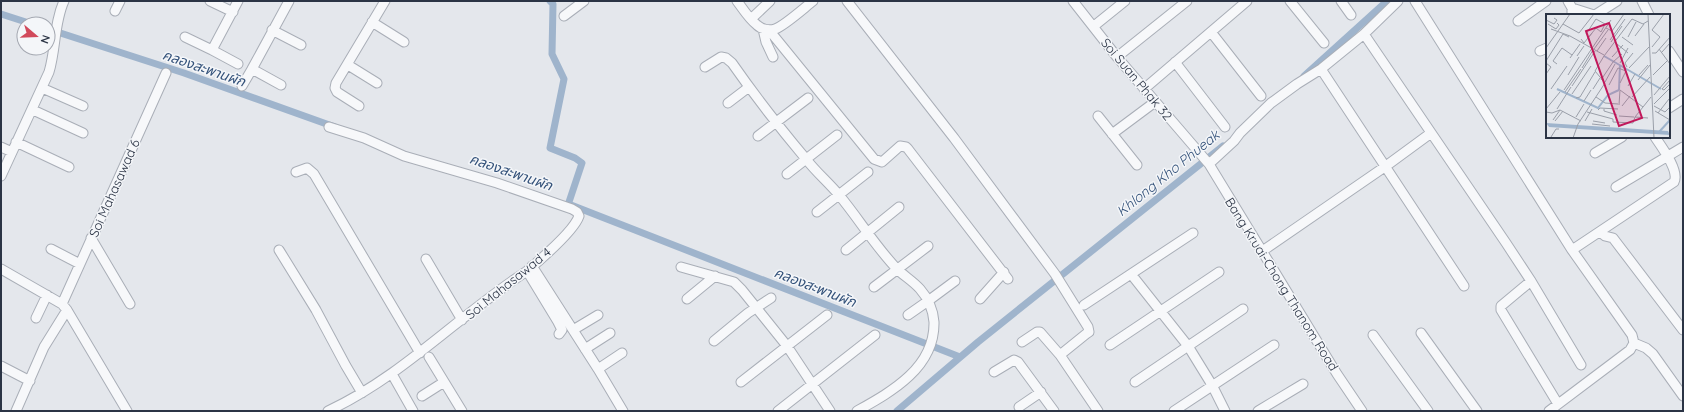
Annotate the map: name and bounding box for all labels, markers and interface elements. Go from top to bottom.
inset map [1546,14,1670,138]
north arrow [16,16,56,56]
text: N [38,33,53,45]
street label: Soi Suan Phak 32 [1098,35,1176,123]
water label: คลองสะพานผัก [160,45,248,91]
water label: Khlong Kho Phueak [1113,125,1224,220]
street label: Soi Mahasawad 6 [85,137,143,239]
water label: คลองสะพานผัก [467,149,555,195]
street label: Bang Kruai-Chong Thanom Road [1222,194,1342,374]
street label: Soi Mahasawad 4 [462,244,554,322]
water label: คลองสะพานผัก [771,263,859,311]

